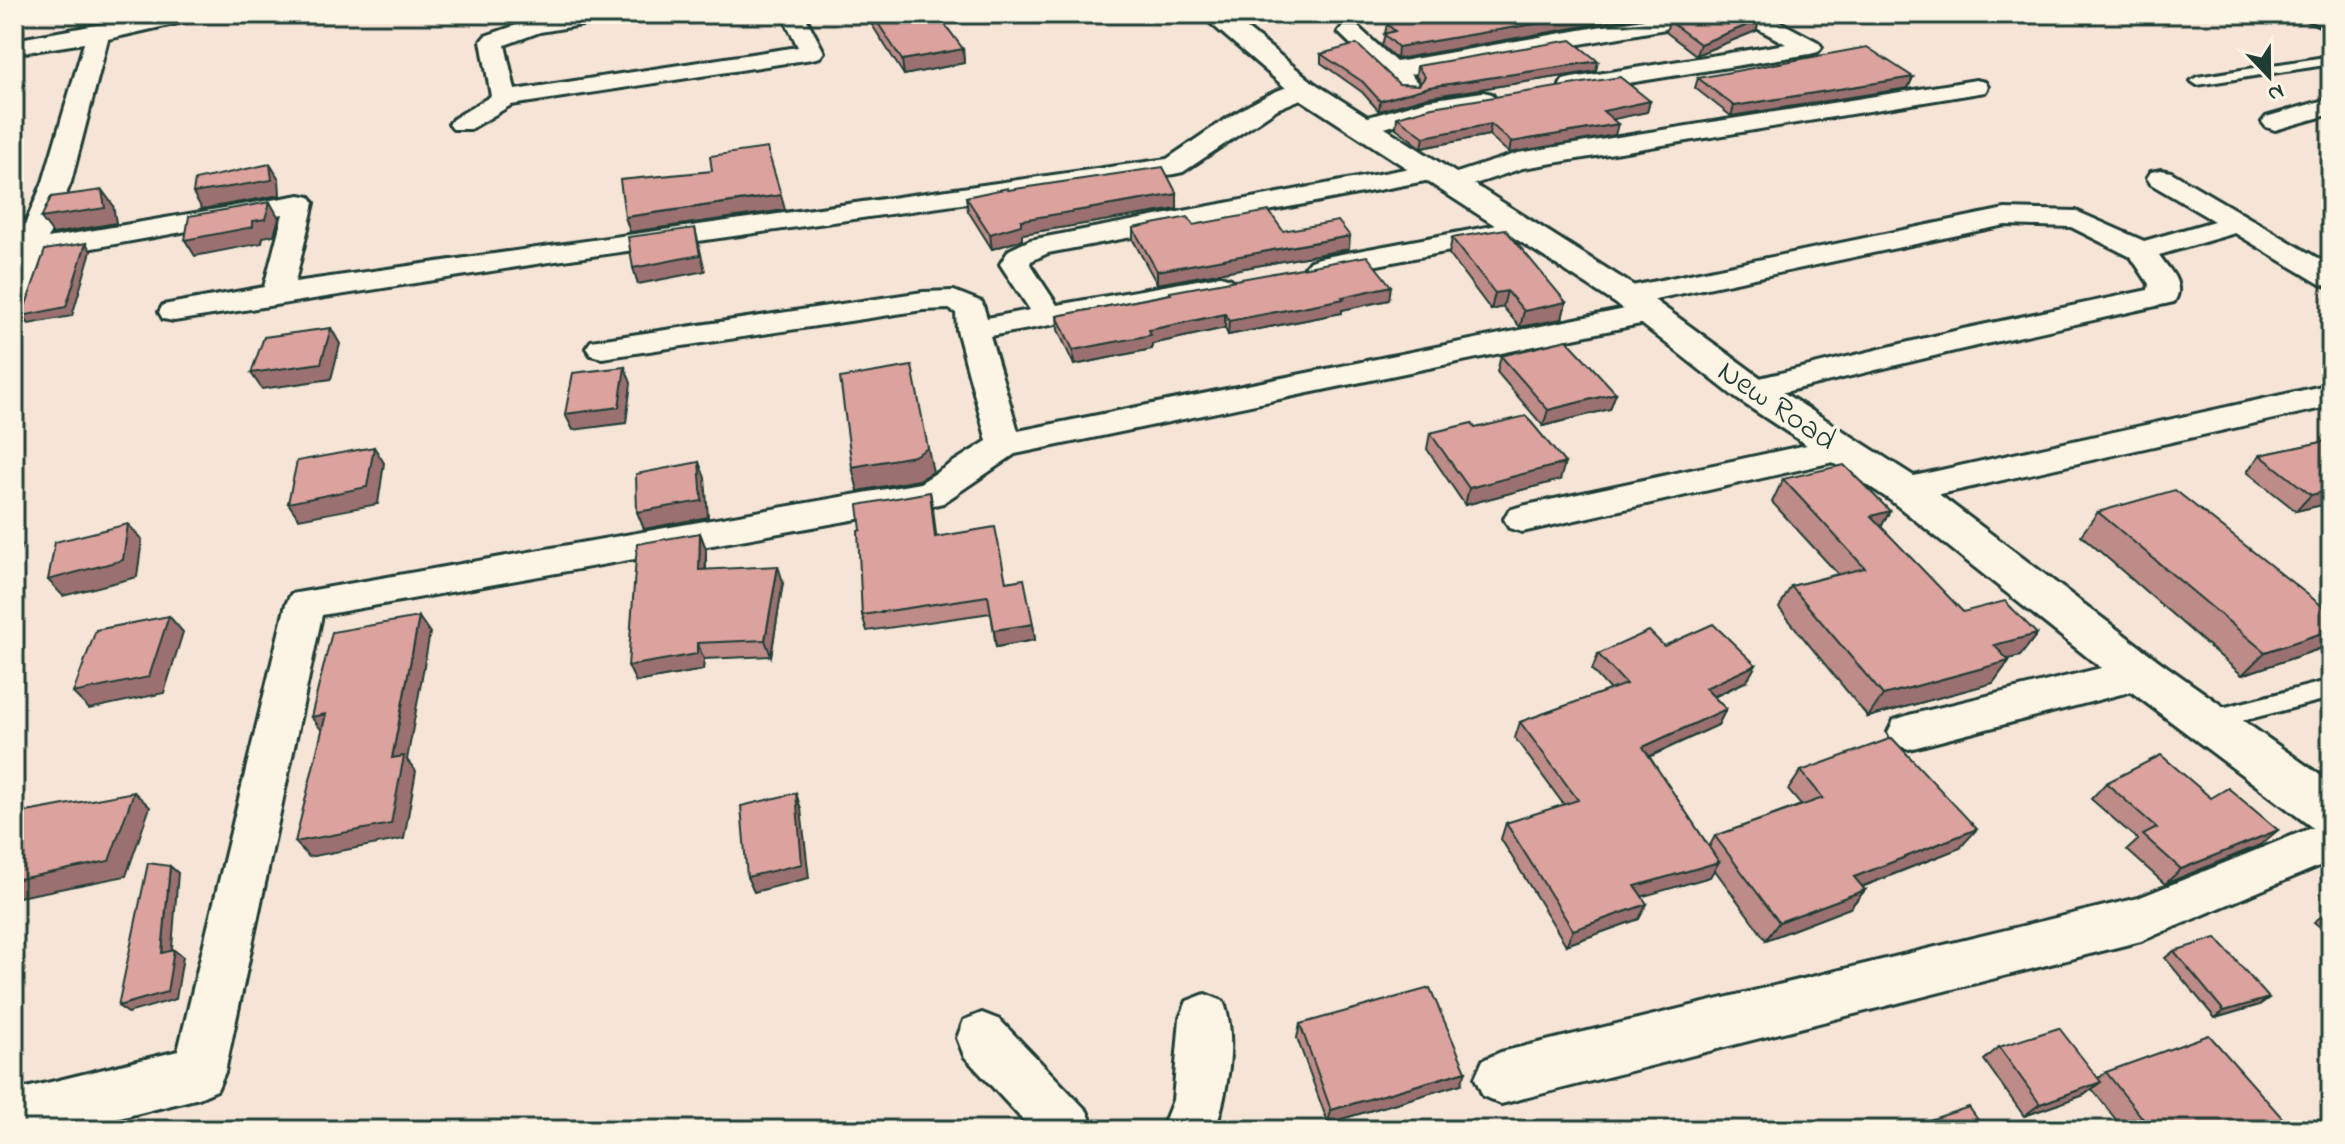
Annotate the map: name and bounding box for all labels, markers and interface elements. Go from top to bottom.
north arrow [2229,36,2309,116]
text: N [2262,74,2288,109]
street label: New Road [1707,350,1845,464]

